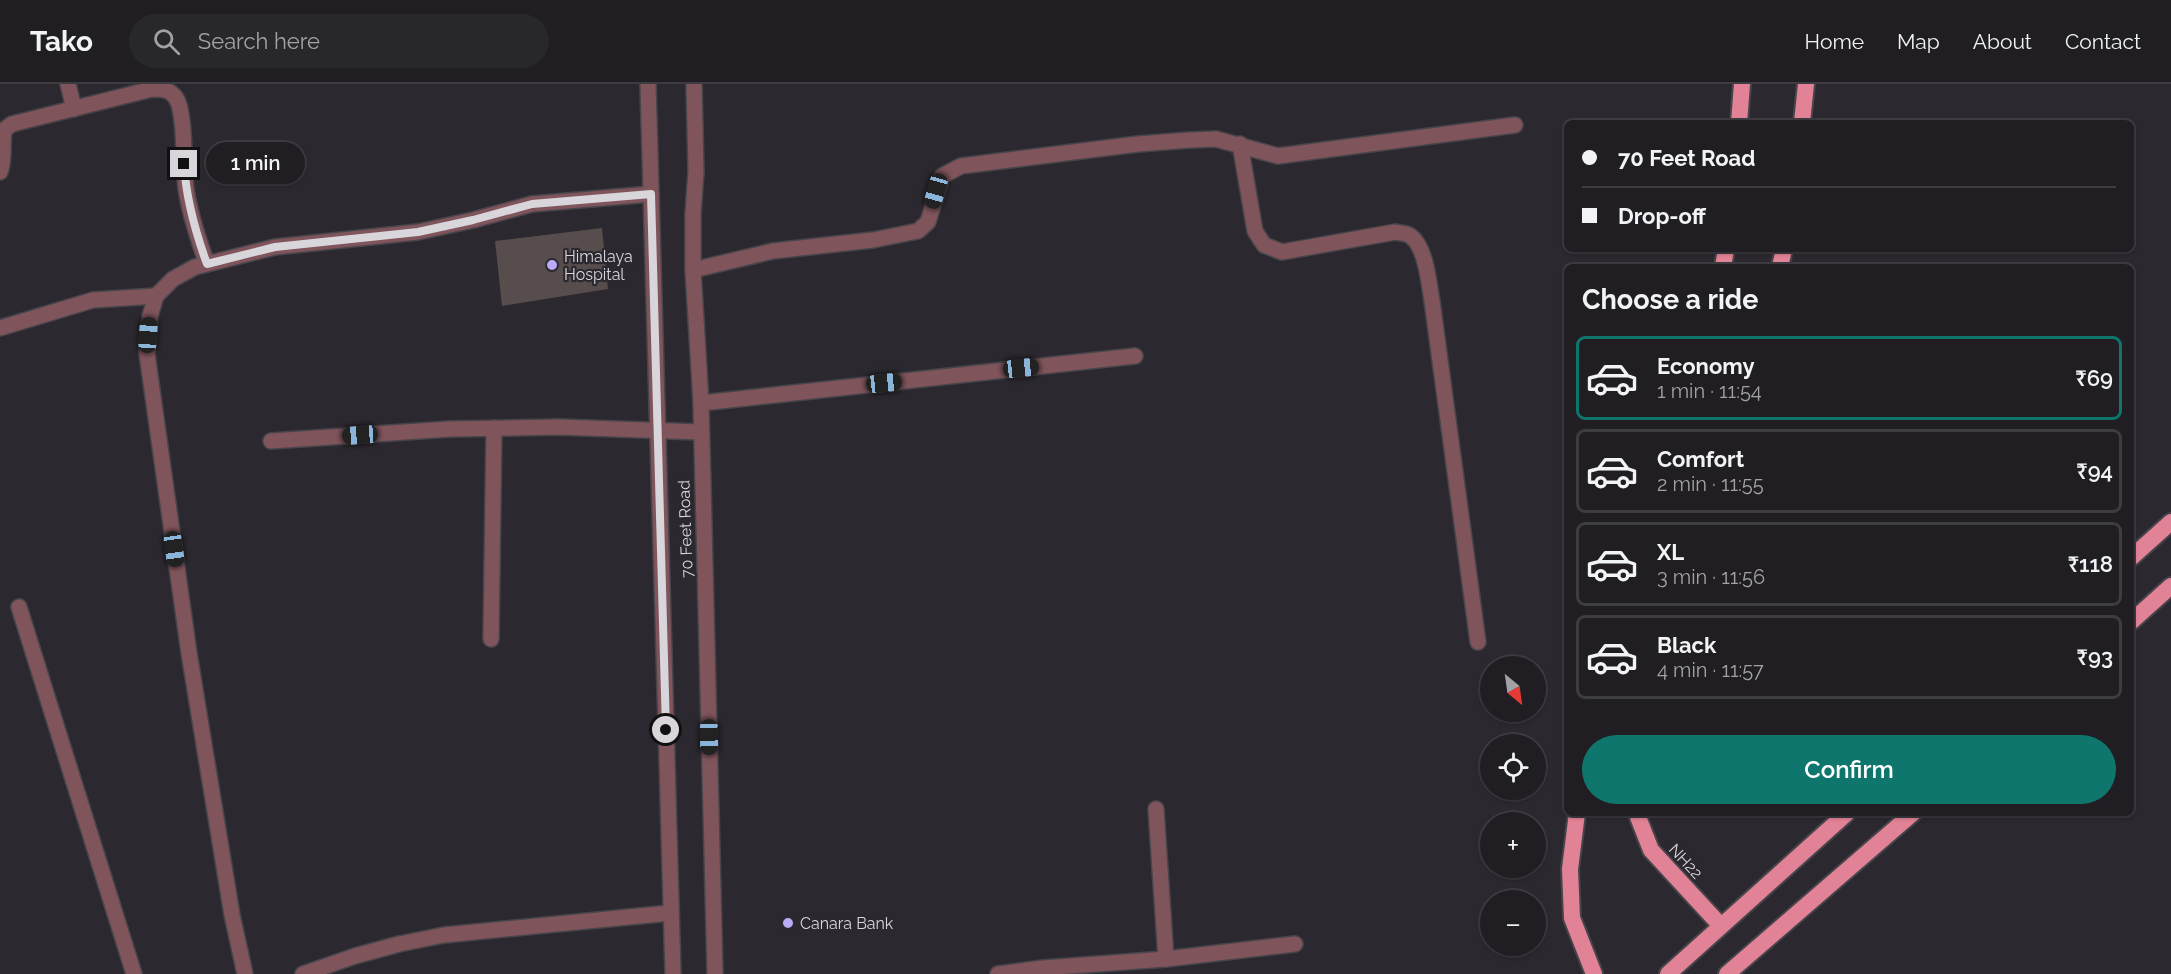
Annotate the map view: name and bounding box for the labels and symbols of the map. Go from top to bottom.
callout: 1 min [205,143,304,185]
route end [170,150,197,177]
car [922,171,950,211]
place label: Himalaya Hospital [564,247,633,284]
marker: Himalaya Hospital [545,258,559,272]
car [138,316,158,354]
car [1002,357,1040,379]
car [865,372,903,394]
car [341,425,379,445]
street label: 70 Feet Road [674,480,697,578]
car [163,530,185,568]
north arrow [1480,656,1546,722]
route start [652,716,679,743]
car [700,719,718,755]
street label: NH22 [1665,840,1707,883]
place label: Canara Bank [800,914,894,933]
marker: Canara Bank [781,916,795,930]

